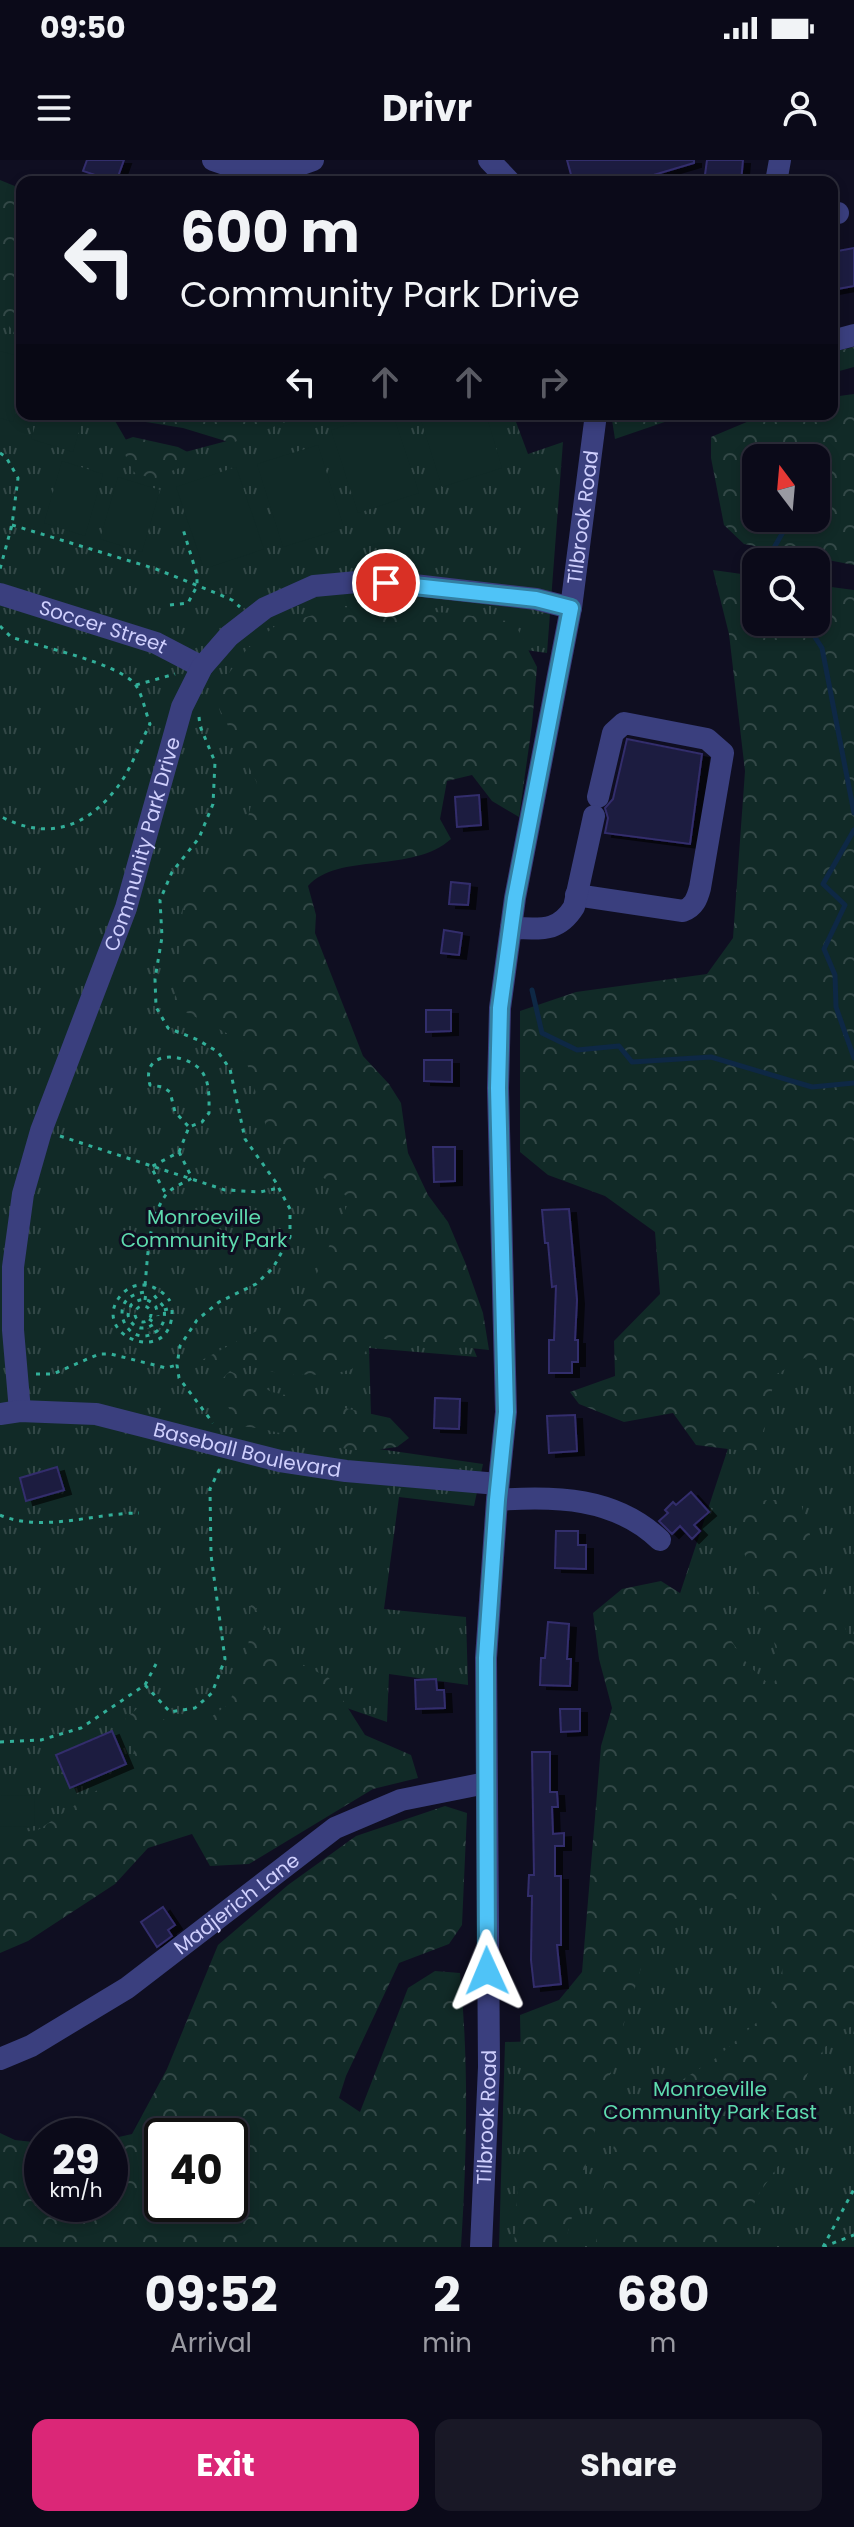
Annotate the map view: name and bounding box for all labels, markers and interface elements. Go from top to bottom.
text: 09:50 [40,6,126,49]
text: Drivr [382,83,472,134]
icon: menu [32,86,76,130]
icon: person [778,86,822,130]
text: 600 m [180,193,360,272]
icon: left [48,208,152,312]
text: Community Park Drive [180,269,580,320]
icon: left [279,360,323,404]
icon: ahead [363,360,407,404]
icon: ahead [447,360,491,404]
icon: right [531,360,575,404]
north arrow [742,444,830,532]
map controls [742,444,830,636]
street label: Tilbrook Road [560,449,605,586]
button: search [742,548,830,636]
pin [352,549,420,617]
icon: arrive [364,561,408,605]
street label: Soccer Street [36,593,172,660]
street label: Community Park Drive [97,734,187,955]
park label: Monroeville Community Park [121,1203,288,1254]
street label: Baseball Boulevard [150,1415,343,1484]
street label: Madjerich Lane [168,1846,305,1961]
position arrow [445,1929,529,2013]
street label: Tilbrook Road [470,2050,503,2185]
park label: Monroeville Community Park East [603,2075,817,2126]
speed limit sign: 40 [144,2118,248,2222]
text: 29 [52,2132,100,2188]
text: km/h [49,2176,103,2204]
text: 09:52 [145,2261,278,2328]
text: 2 [433,2261,461,2328]
text: 680 [616,2261,709,2328]
text: Arrival [170,2325,252,2361]
text: min [422,2325,472,2361]
text: m [650,2325,676,2361]
button: Exit [32,2419,419,2511]
button: Share [435,2419,822,2511]

